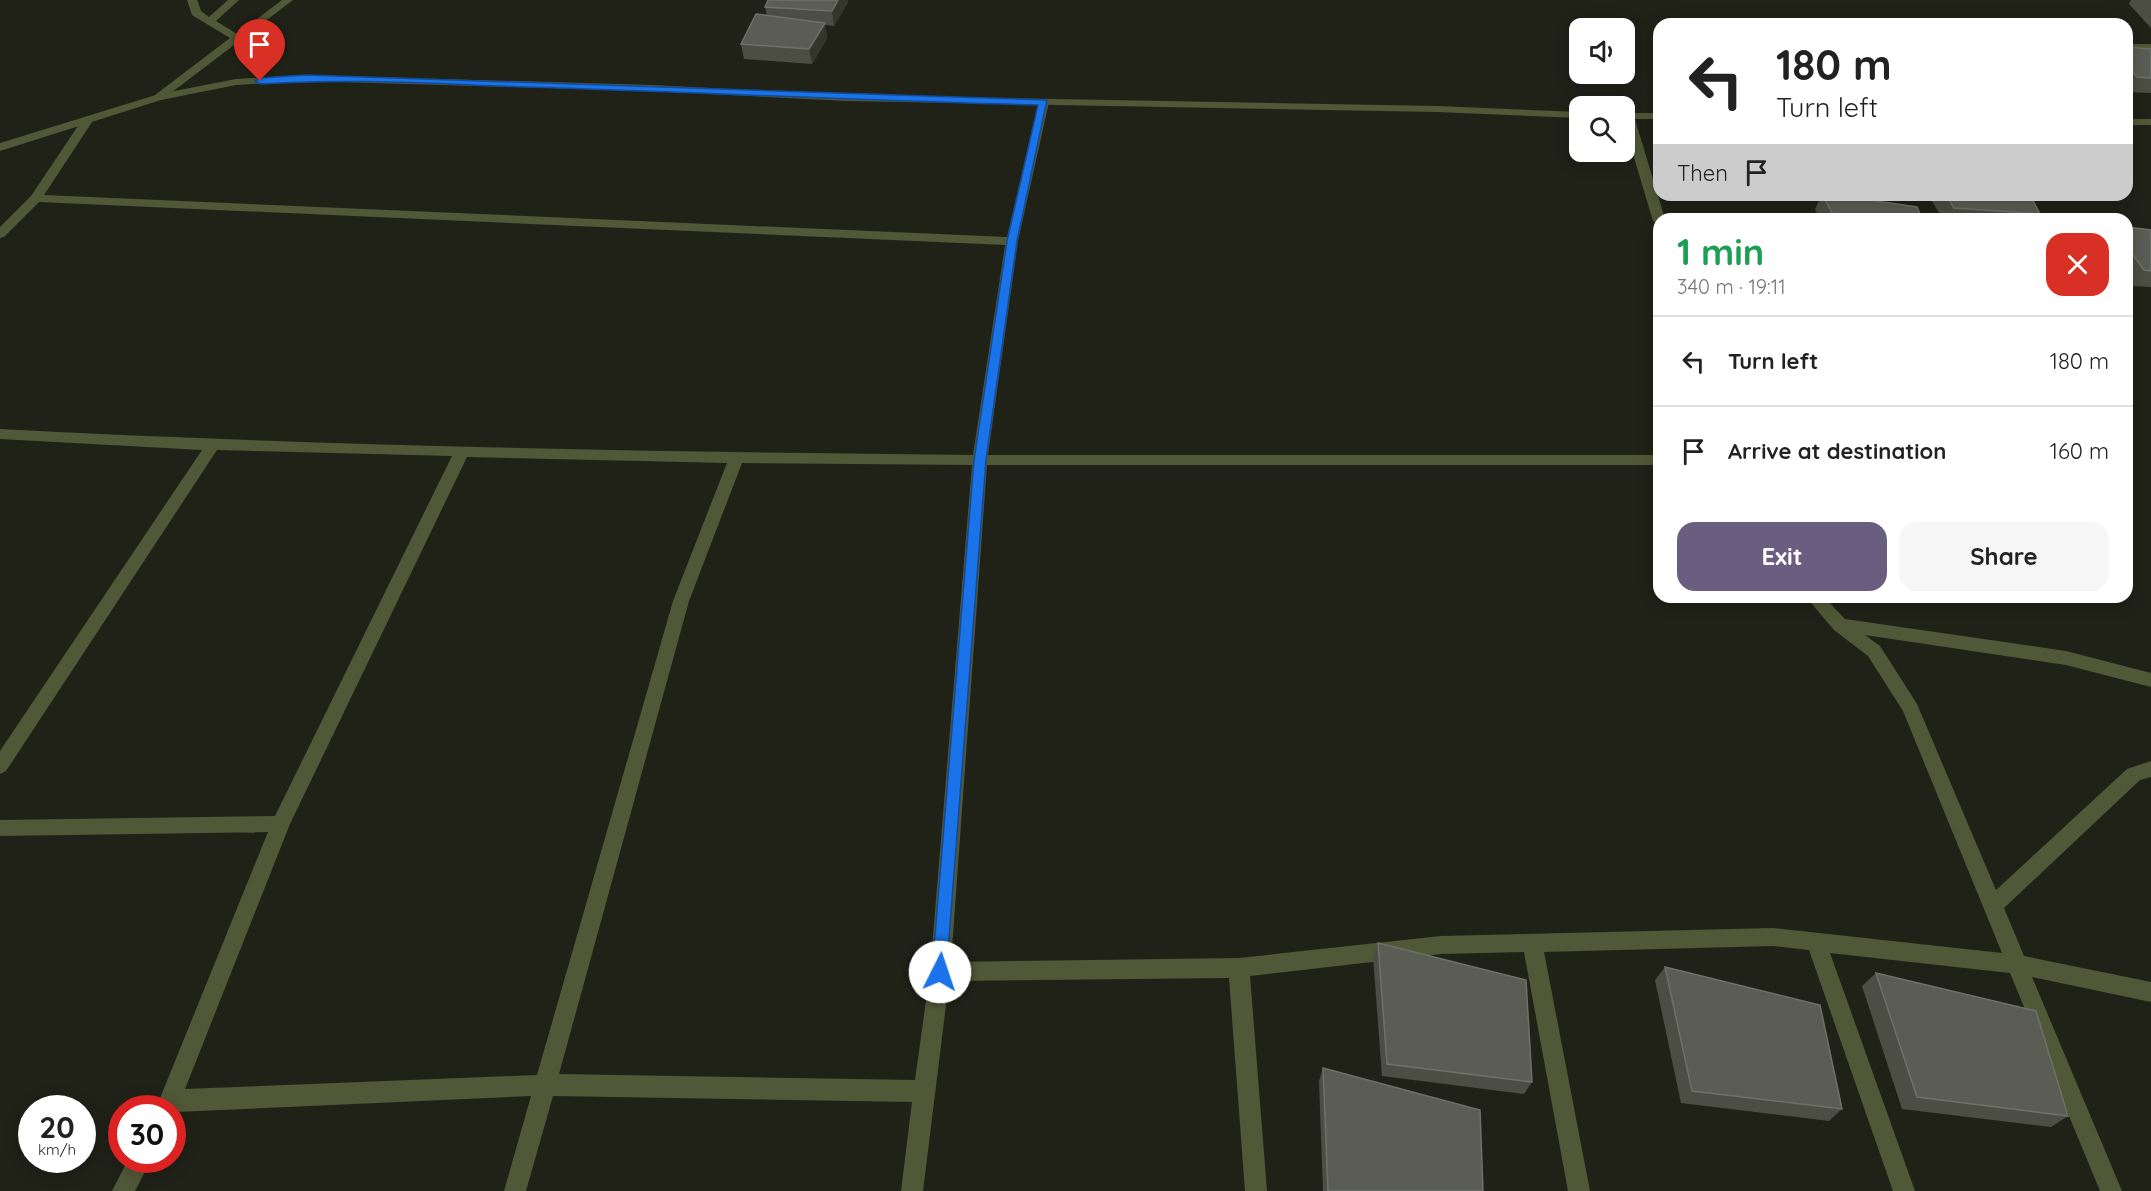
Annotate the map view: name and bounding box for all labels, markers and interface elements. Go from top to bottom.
map controls [1569,18,1635,162]
button: sound [1569,18,1635,84]
pin [234,19,285,81]
icon: arrive [243,28,276,61]
text: 180 m [1776,38,1892,91]
icon: left [1677,42,1755,120]
text: Turn left [1776,90,1878,124]
button: search [1569,96,1635,162]
icon: arrive [1740,156,1773,189]
text: Then [1677,159,1728,187]
text: 1 min [1677,229,1764,274]
button: close [2046,233,2109,296]
text: 340 m · 19:11 [1677,274,1786,299]
icon: left [1677,345,1710,378]
text: Turn left [1728,347,1818,375]
text: 180 m [2050,347,2109,375]
icon: arrive [1677,435,1710,468]
text: Arrive at destination [1728,437,1946,465]
text: 160 m [2050,437,2109,465]
button: Exit [1677,522,1887,591]
button: Share [1899,522,2109,591]
position arrow [908,940,972,1004]
speed limit sign: 30 [108,1095,186,1173]
text: 20 [39,1108,75,1146]
text: km/h [38,1140,76,1159]

